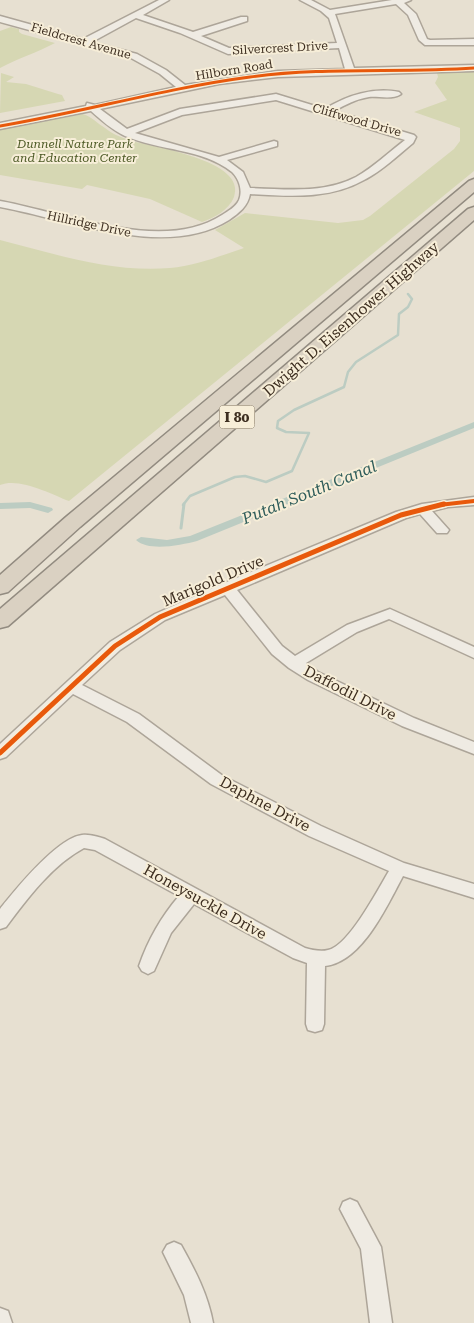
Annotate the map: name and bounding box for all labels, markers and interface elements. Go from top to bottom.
street label: Fieldcrest Avenue [29,20,133,62]
street label: Silvercrest Drive [232,38,329,57]
street label: Hilborn Road [194,57,274,83]
street label: Cliffwood Drive [311,101,403,139]
park label: Dunnell Nature Park and Education Center [13,137,137,165]
street label: Hillridge Drive [46,208,133,240]
street label: Dwight D. Eisenhower Highway [259,238,443,400]
road number: I 80 [220,406,254,428]
water label: Putah South Canal [238,457,379,528]
street label: Marigold Drive [160,552,266,610]
street label: Daffodil Drive [301,662,399,724]
street label: Daphne Drive [217,773,313,835]
street label: Honeysuckle Drive [140,861,270,943]

